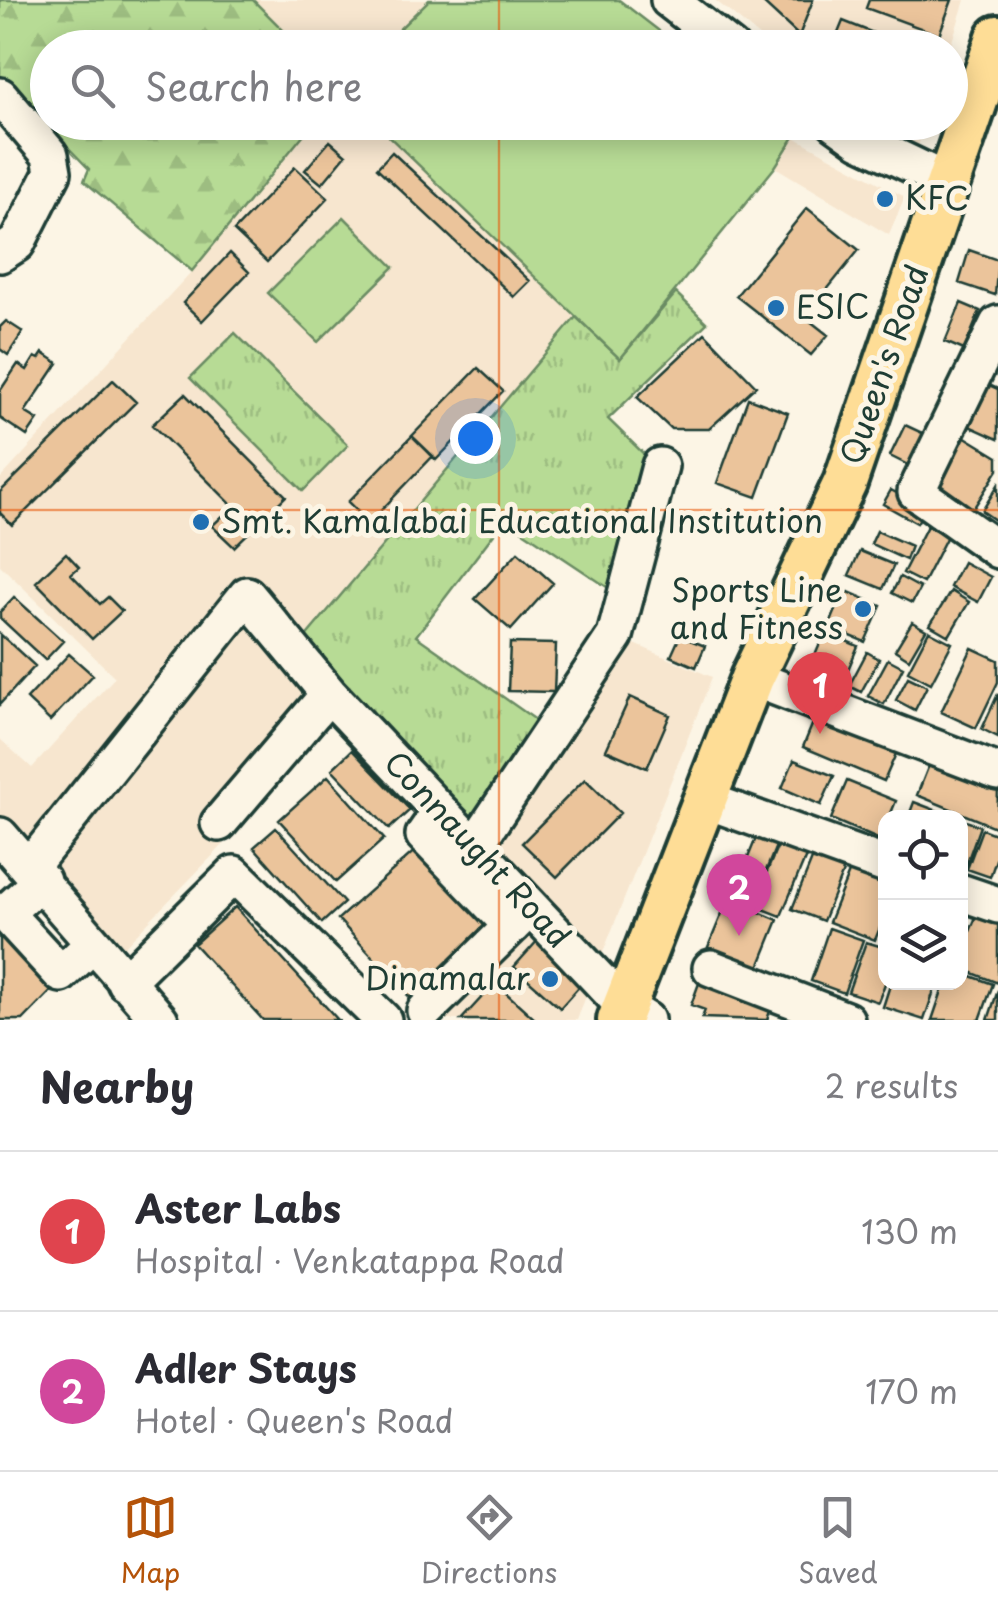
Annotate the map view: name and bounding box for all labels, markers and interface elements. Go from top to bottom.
search box [30,30,968,140]
text: Search here [145,57,362,114]
icon: search [65,58,120,113]
place label: KFC [905,173,969,221]
marker: KFC [874,188,896,210]
street label: Queen's Road [827,258,940,471]
place label: ESIC [796,282,870,330]
marker: ESIC [765,297,787,319]
your location [450,413,501,464]
place label: Smt. Kamalabai Educational Institution [221,496,823,544]
marker: Smt. Kamalabai Educational Institution [190,511,212,533]
place label: Sports Line and Fitness [670,565,843,650]
marker: Sports Line and Fitness [852,598,874,620]
pin: 1 [788,652,852,734]
street label: Connaught Road [374,739,583,958]
map controls [878,810,968,990]
button: locate [878,810,968,900]
pin: 2 [706,854,772,936]
button: layers [878,900,968,990]
place label: Dinamalar [365,953,531,1001]
marker: Dinamalar [539,968,561,990]
text: Nearby [40,1054,194,1117]
text: 2 results [825,1061,958,1109]
text: Aster Labs [135,1179,341,1236]
text: 1 [65,1207,80,1255]
text: 130 m [861,1207,958,1255]
text: Hospital · Venkatappa Road [135,1236,565,1284]
text: Adler Stays [135,1339,357,1396]
text: 2 [61,1367,84,1415]
text: 170 m [865,1367,958,1415]
text: Hotel · Queen's Road [135,1396,453,1444]
tab: Map [120,1490,180,1593]
tab: Directions [421,1490,557,1593]
tab: Saved [798,1490,878,1593]

